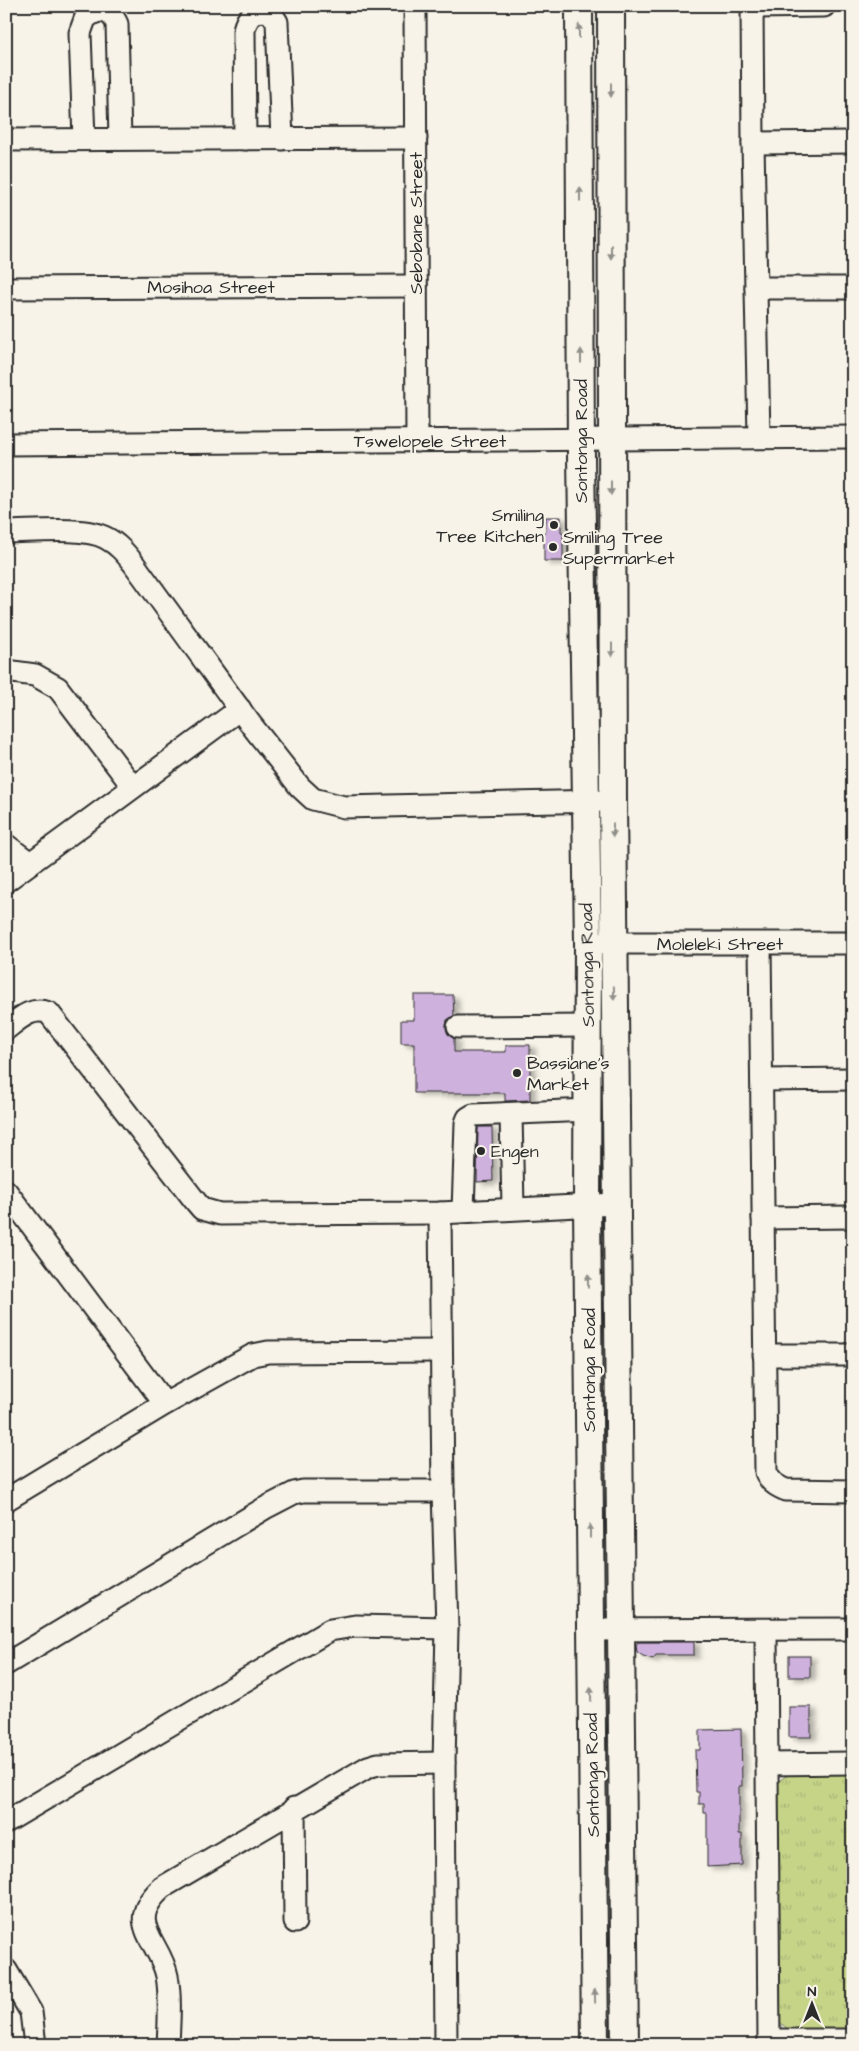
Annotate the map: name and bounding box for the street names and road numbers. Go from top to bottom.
street label: Sebobane Street [404,151,429,294]
street label: Mosihoa Street [147,275,276,300]
street label: Sontonga Road [569,379,595,503]
street label: Tswelopele Street [354,429,507,454]
street label: Sontonga Road [574,903,602,1027]
street label: Moleleki Street [657,932,784,957]
street label: Sontonga Road [577,1308,603,1432]
street label: Sontonga Road [579,1713,607,1837]

